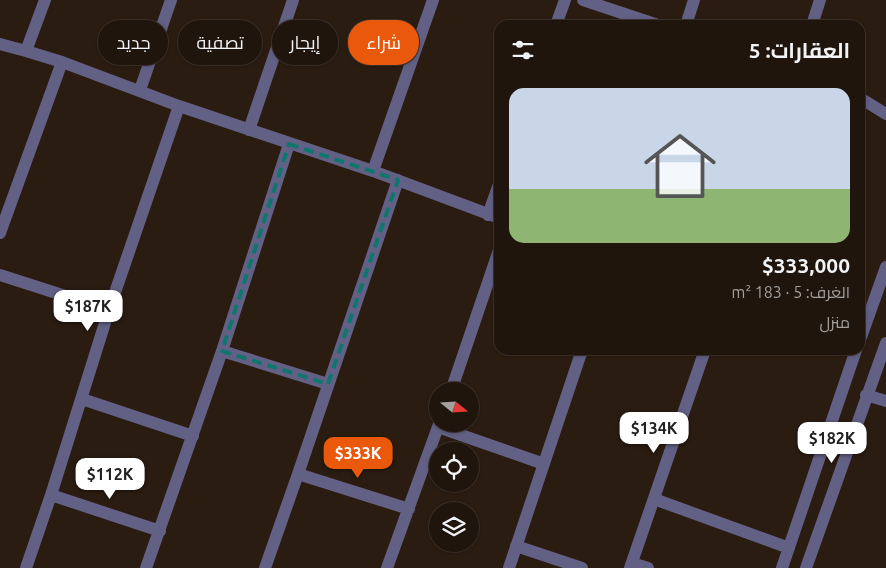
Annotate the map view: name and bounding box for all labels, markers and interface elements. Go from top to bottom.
chip: جديد [98,20,168,65]
chip: تصفية [178,20,262,65]
chip: إيجار [272,20,338,65]
chip: شراء [348,20,419,65]
icon: filters [509,36,537,64]
text: العقارات: 5 [749,38,850,62]
icon: home [635,121,725,211]
text: $333,000 [762,253,850,277]
text: الغرف: 5 · 183 m² [732,283,850,301]
pin: $187K [53,290,123,332]
text: $187K [65,297,111,315]
text: منزل [820,313,850,331]
north arrow [429,382,479,432]
map controls [429,382,479,552]
pin: $134K [619,412,689,454]
text: $134K [631,419,677,437]
pin: $182K [797,422,867,464]
text: $182K [809,429,855,447]
pin: $333K [323,436,393,479]
button: locate [429,442,479,492]
text: $333K [335,444,381,462]
pin: $112K [75,458,145,500]
text: $112K [87,465,133,483]
button: layers [429,502,479,552]

